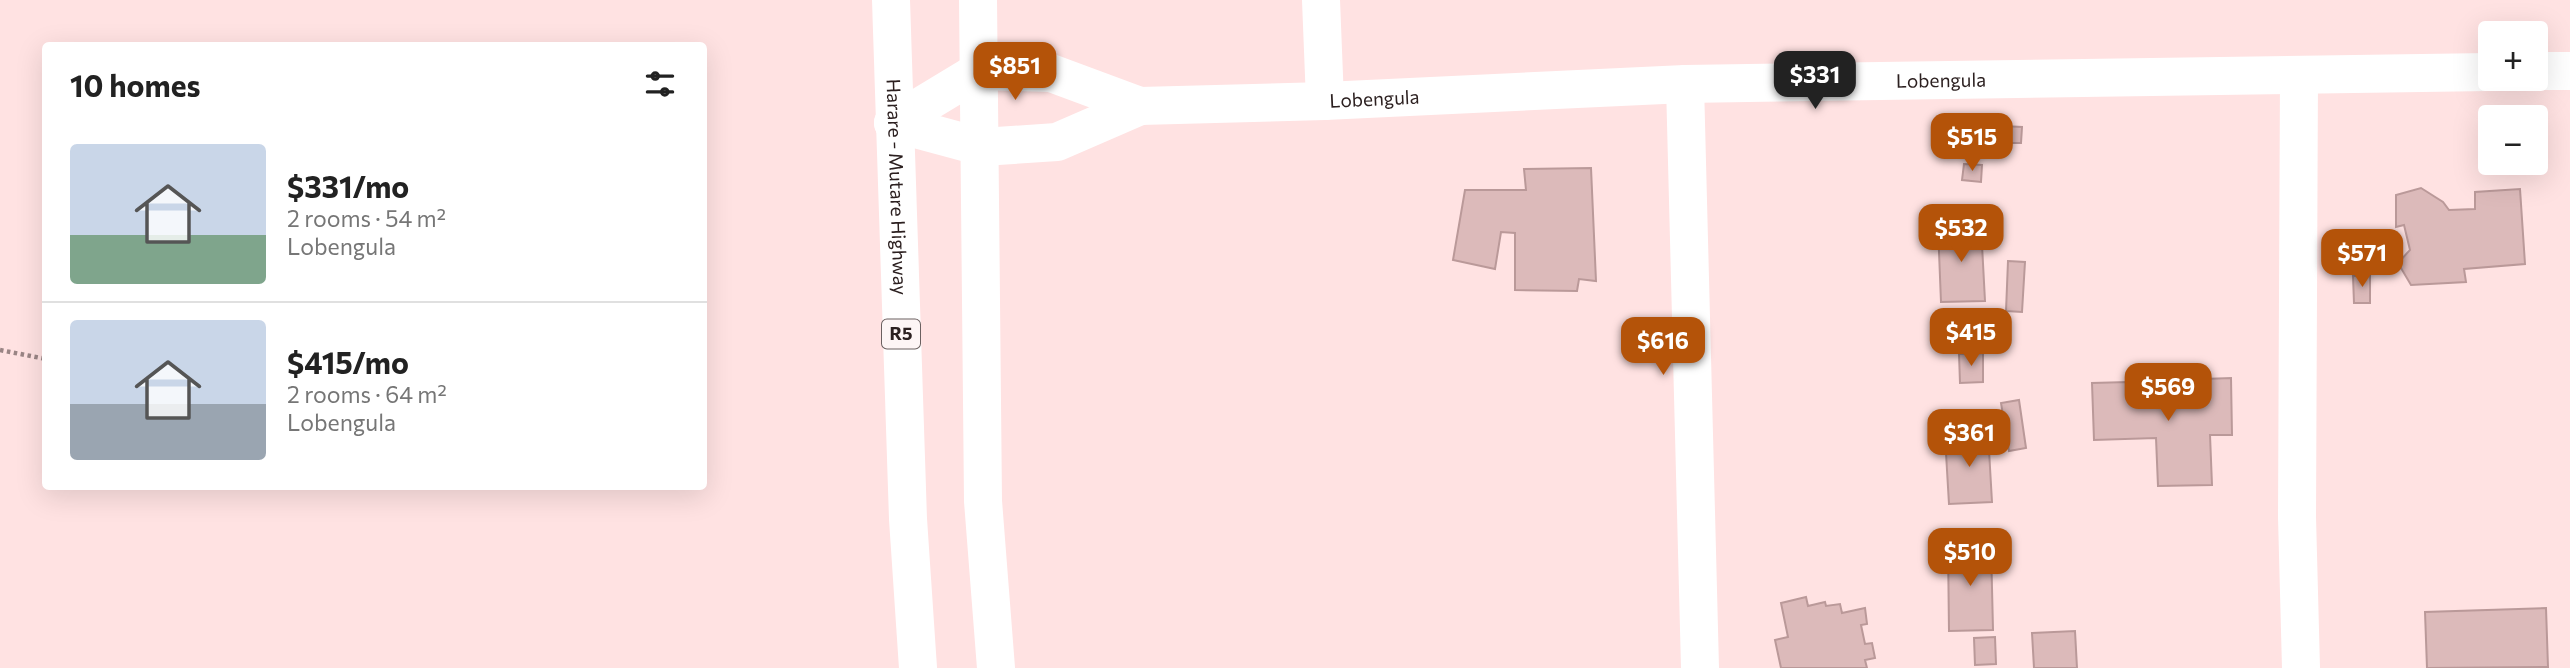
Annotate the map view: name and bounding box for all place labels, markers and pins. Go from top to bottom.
pin: $851 [974,42,1056,102]
pin: $331 [1774,52,1856,111]
pin: $515 [1931,114,2013,173]
pin: $532 [1920,204,2002,264]
pin: $571 [2321,230,2403,289]
pin: $415 [1930,308,2012,368]
pin: $616 [1622,318,1704,377]
pin: $569 [2127,364,2209,423]
pin: $361 [1928,410,2010,469]
pin: $510 [1929,528,2011,588]

